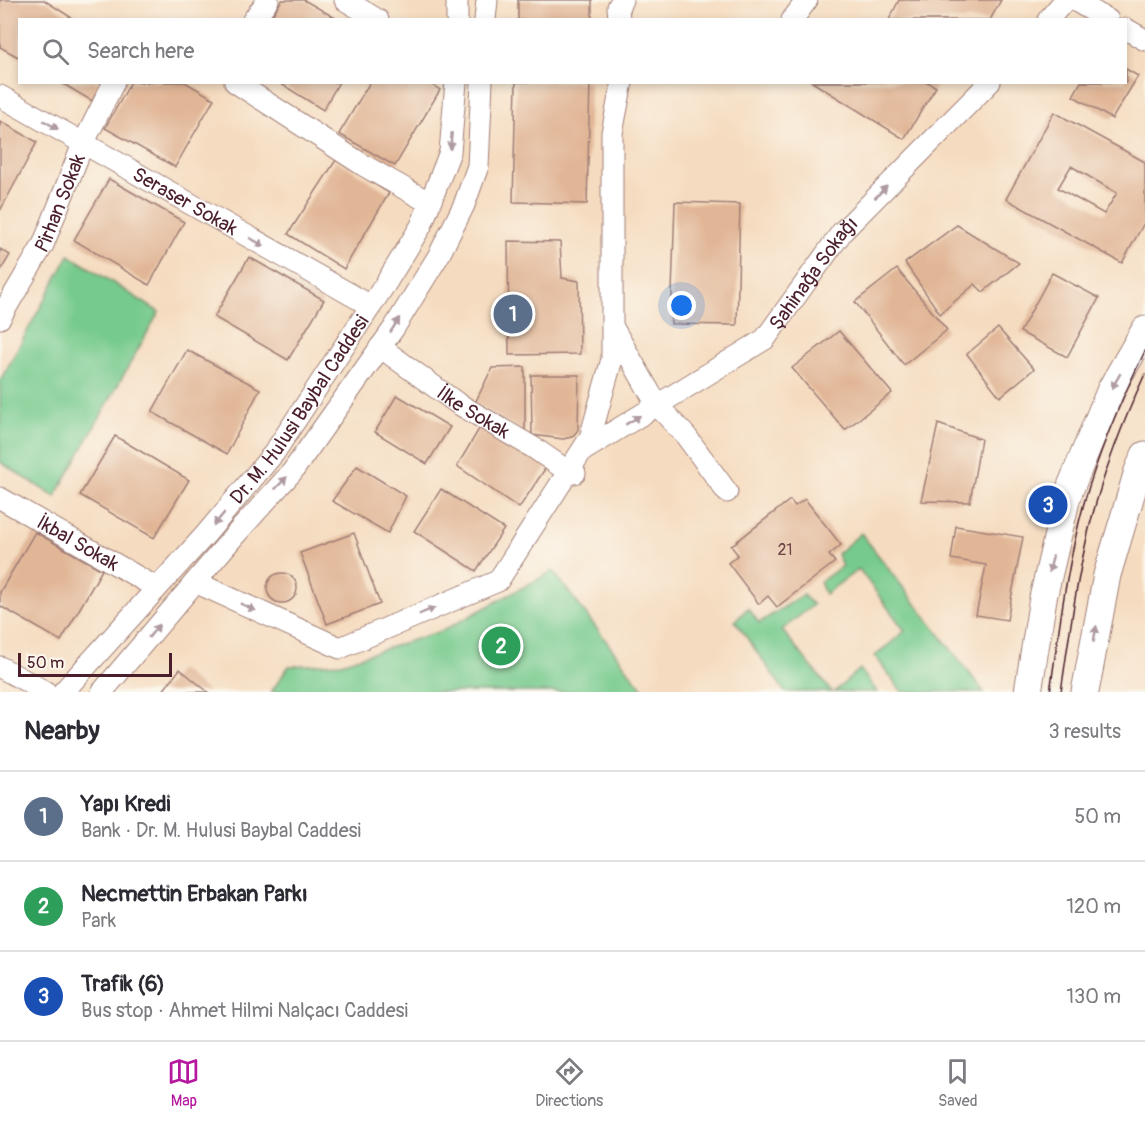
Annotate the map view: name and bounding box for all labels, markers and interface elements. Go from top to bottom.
search box [18,18,1127,84]
icon: search [39,35,72,68]
text: Search here [87,37,194,65]
one-way arrow [43,120,60,130]
one-way arrow [446,131,455,150]
street label: Pirhan Sokak [29,149,91,257]
street label: Seraser Sokak [128,161,243,241]
one-way arrow [873,186,887,200]
street label: Şahinağa Sokağı [763,211,863,335]
one-way arrow [249,237,266,247]
your location [667,291,696,320]
pin: 1 [494,292,532,336]
street label: Dr. M. Hulusi Baybal Caddesi [224,310,374,509]
one-way arrow [389,318,401,334]
one-way arrow [1111,373,1121,390]
street label: İlke Sokak [432,380,515,444]
one-way arrow [625,414,641,425]
one-way arrow [274,476,288,491]
pin: 3 [1028,482,1068,528]
street label: İkbal Sokak [33,509,124,576]
one-way arrow [213,511,226,526]
house number: 21 [777,540,793,560]
one-way arrow [1045,555,1055,573]
one-way arrow [240,602,257,611]
one-way arrow [418,606,436,616]
one-way arrow [147,624,160,639]
pin: 2 [482,624,520,668]
one-way arrow [1091,625,1100,644]
scale bar [18,650,172,678]
text: 50 m [27,653,64,673]
text: Nearby [24,715,100,747]
text: 3 results [1049,719,1121,744]
text: Yapı Kredi [81,790,170,818]
text: 1 [40,804,47,829]
text: 50 m [1074,804,1121,829]
text: Bank · Dr. M. Hulusi Baybal Caddesi [81,818,361,843]
text: Necmettin Erbakan Parkı [81,880,308,908]
text: 2 [38,894,49,919]
text: 120 m [1066,894,1121,919]
text: Park [81,908,116,933]
text: Trafik (6) [81,970,165,998]
text: 3 [38,984,49,1009]
text: 130 m [1066,984,1121,1009]
text: Bus stop · Ahmet Hilmi Nalçacı Caddesi [81,998,408,1023]
tab: Map [167,1055,200,1111]
tab: Directions [535,1055,603,1111]
tab: Saved [938,1055,978,1111]

